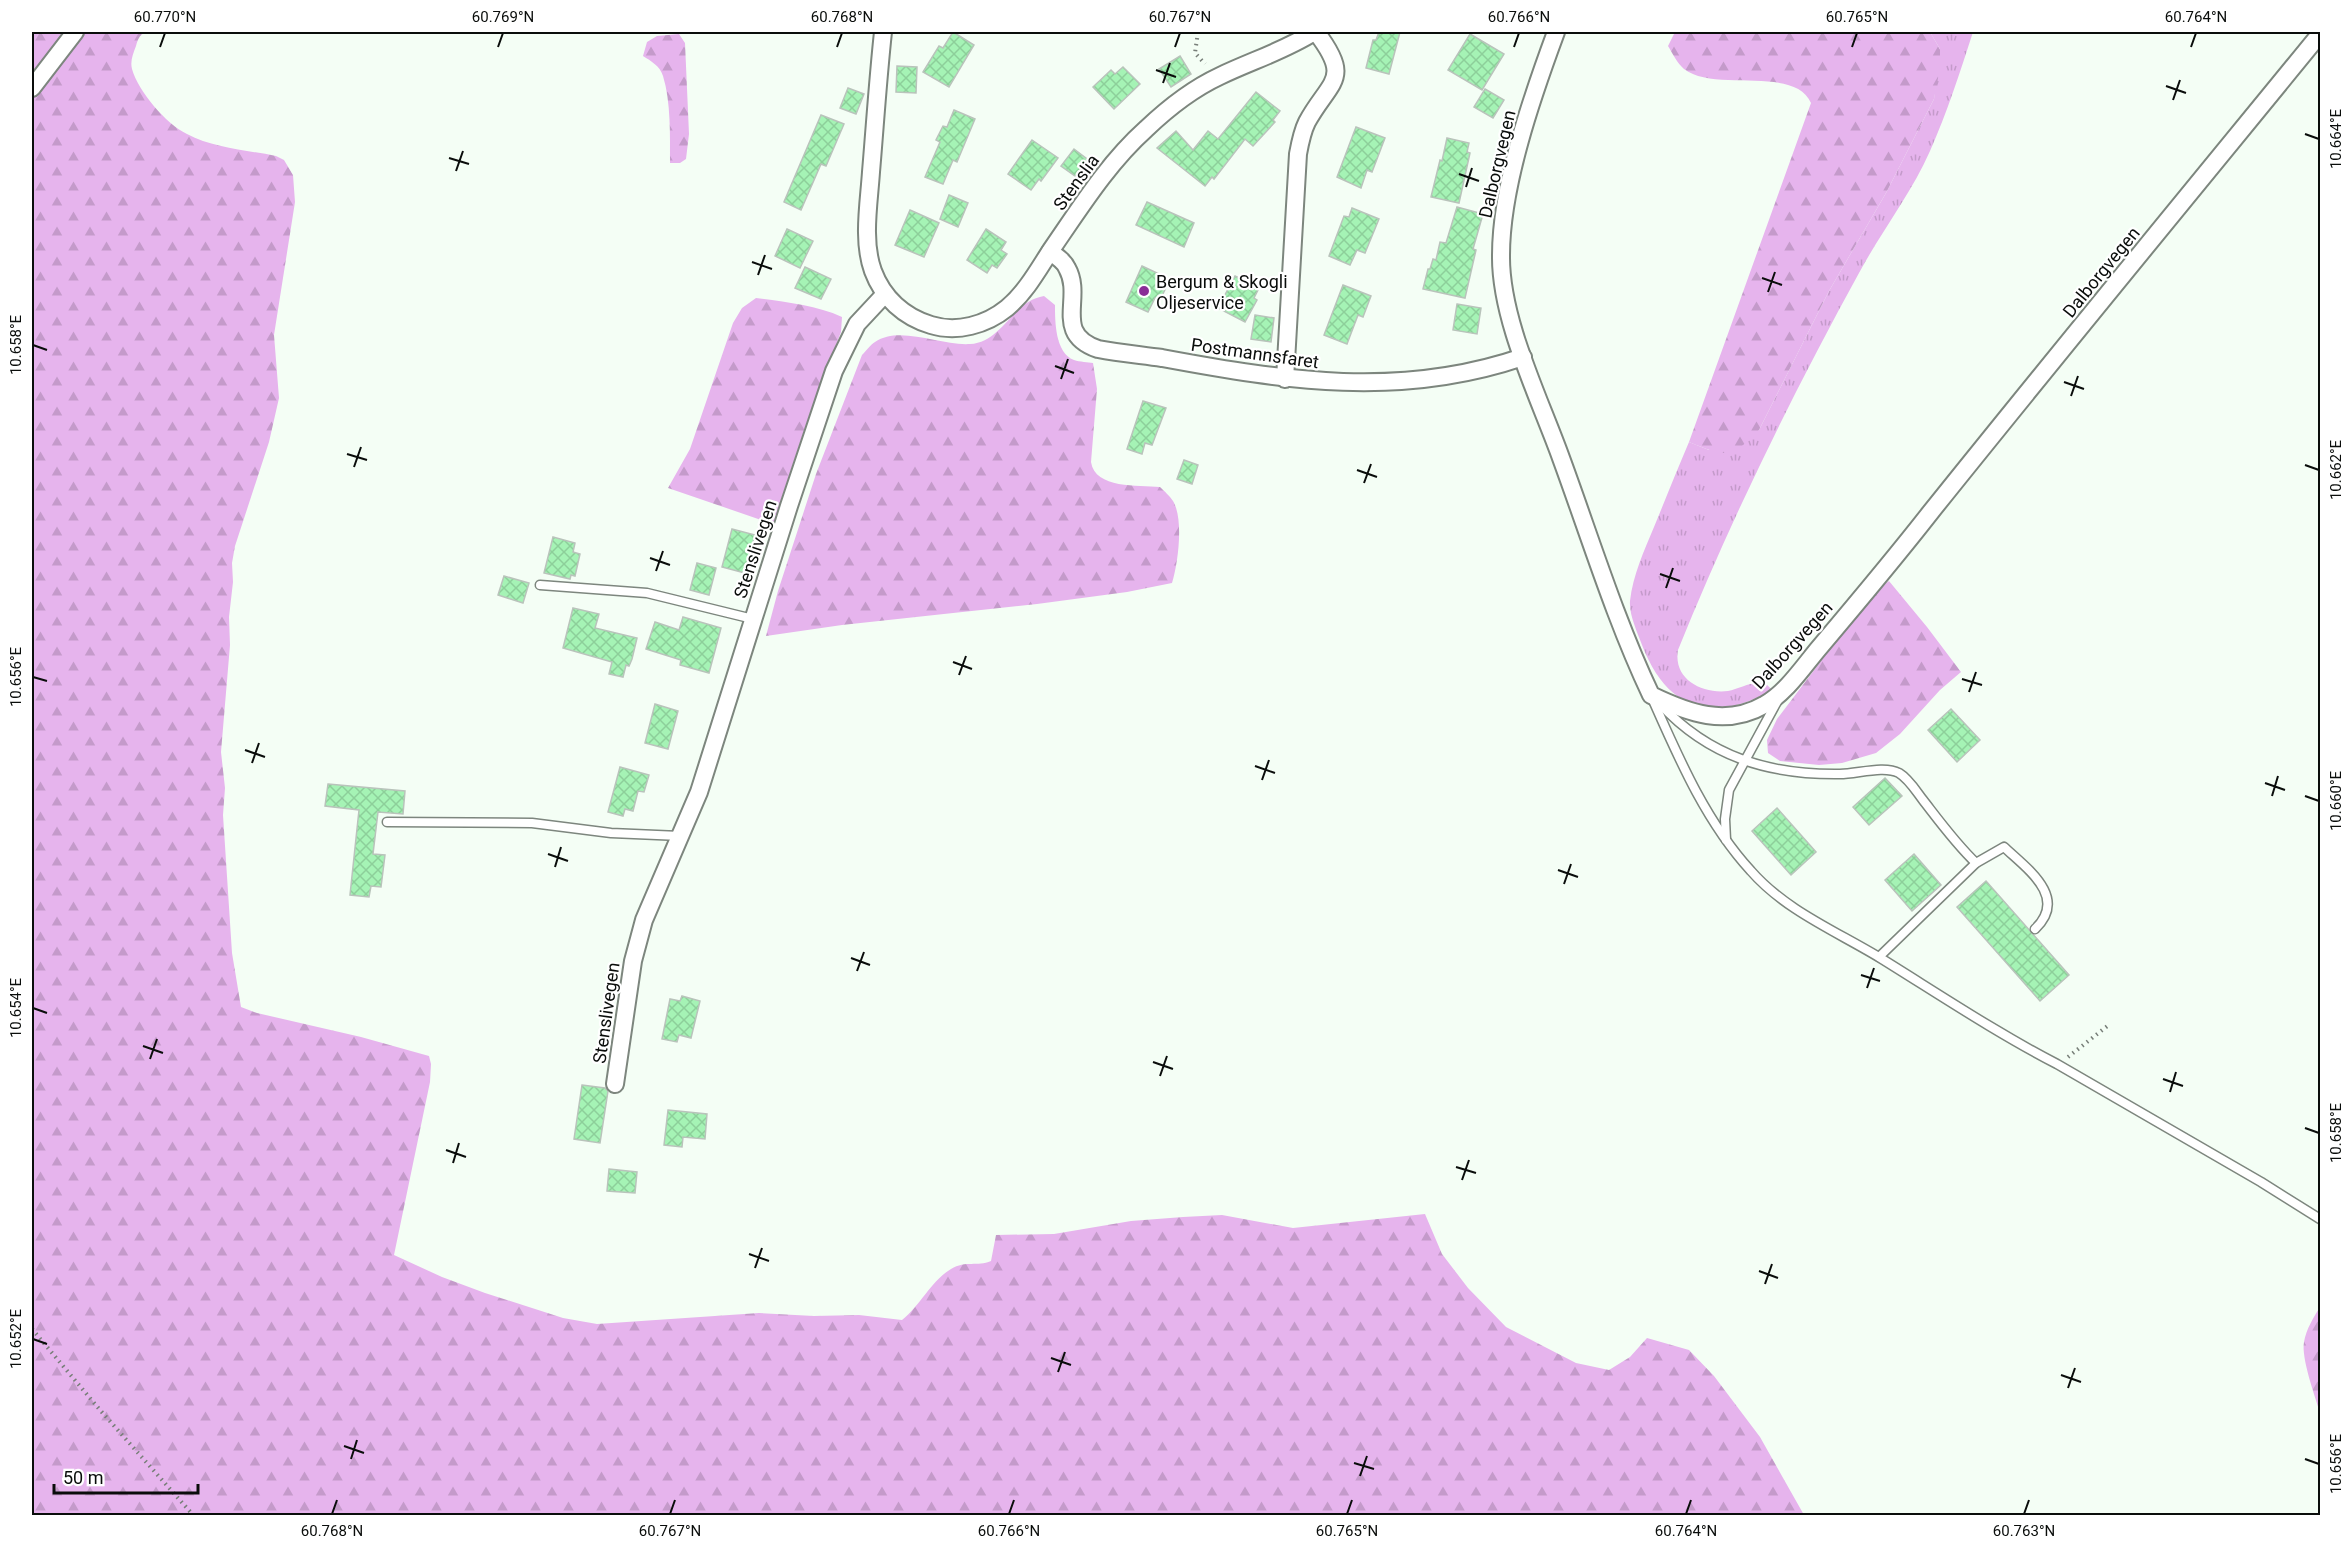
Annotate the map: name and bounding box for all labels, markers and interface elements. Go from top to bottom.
text: 60.770°N [134,8,196,26]
text: 60.769°N [472,8,534,26]
text: 60.768°N [811,8,873,26]
text: 60.767°N [1149,8,1211,26]
text: 60.766°N [1488,8,1550,26]
text: 60.765°N [1826,8,1888,26]
text: 60.764°N [2165,8,2227,26]
street label: Dalborgvegen [1474,108,1520,220]
text: 10.664°E [2327,108,2345,169]
street label: Stenslia [1049,150,1103,214]
street label: Dalborgvegen [2058,223,2144,321]
place label: Bergum & Skogli Oljeservice [1156,271,1288,313]
marker: Bergum & Skogli Oljeservice [1137,284,1151,298]
text: 10.658°E [7,314,25,375]
street label: Postmannsfaret [1190,334,1320,372]
text: 10.662°E [2327,439,2345,500]
street label: Stenslivegen [729,497,781,601]
street label: Dalborgvegen [1747,597,1837,693]
text: 10.656°E [7,646,25,707]
text: 10.660°E [2327,770,2345,831]
street label: Stenslivegen [589,961,623,1065]
text: 10.654°E [7,977,25,1038]
text: 10.658°E [2327,1102,2345,1163]
text: 10.652°E [7,1308,25,1369]
text: 10.656°E [2327,1433,2345,1494]
scale bar [54,1457,198,1495]
text: 50 m [63,1467,103,1488]
text: 60.768°N [301,1522,363,1540]
text: 60.767°N [639,1522,701,1540]
text: 60.766°N [978,1522,1040,1540]
text: 60.765°N [1316,1522,1378,1540]
text: 60.764°N [1655,1522,1717,1540]
text: 60.763°N [1993,1522,2055,1540]

